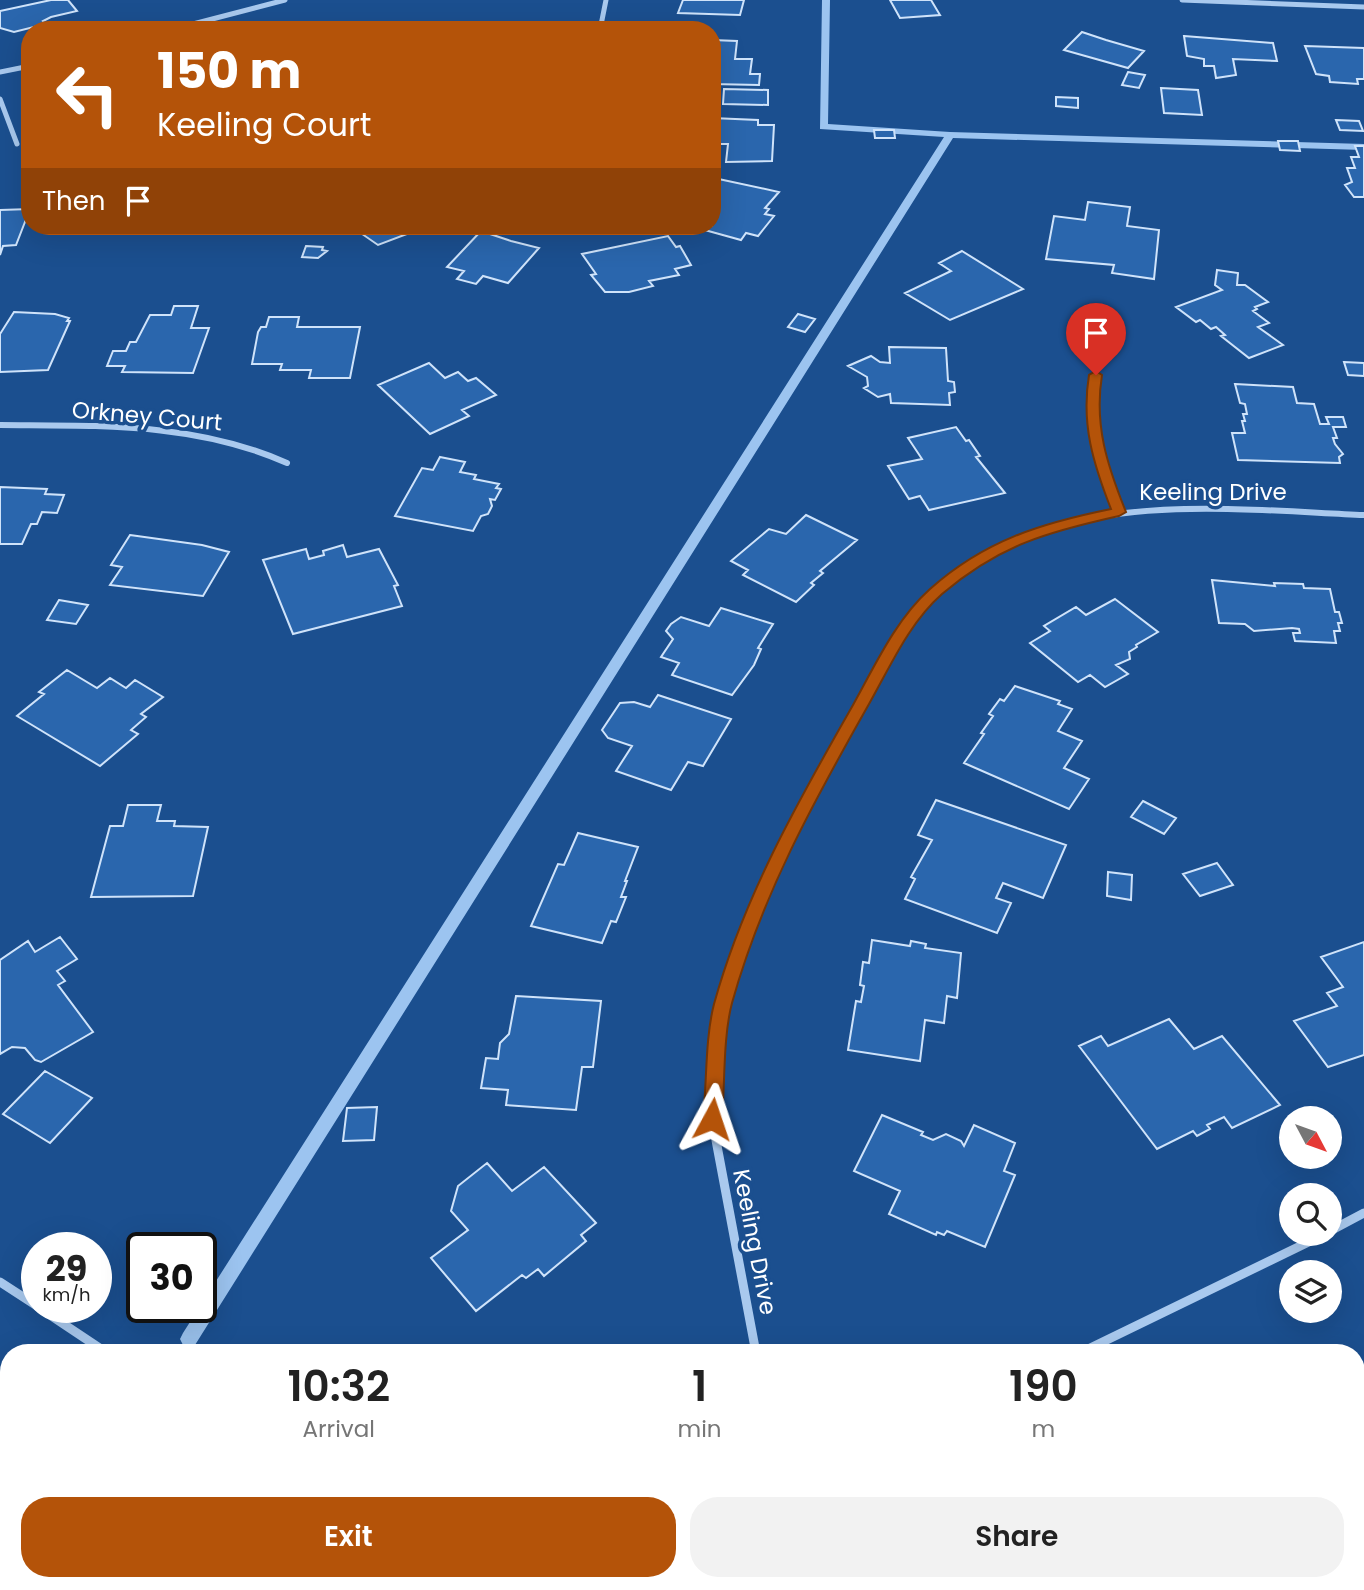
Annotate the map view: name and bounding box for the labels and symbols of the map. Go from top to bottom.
pin [1066,303,1126,375]
street label: Orkney Court [71,393,223,439]
street label: Keeling Drive [1139,476,1287,508]
position arrow [675,1082,749,1156]
north arrow [1279,1106,1342,1169]
street label: Keeling Drive [725,1166,785,1318]
speed limit sign: 30 [126,1232,217,1323]

